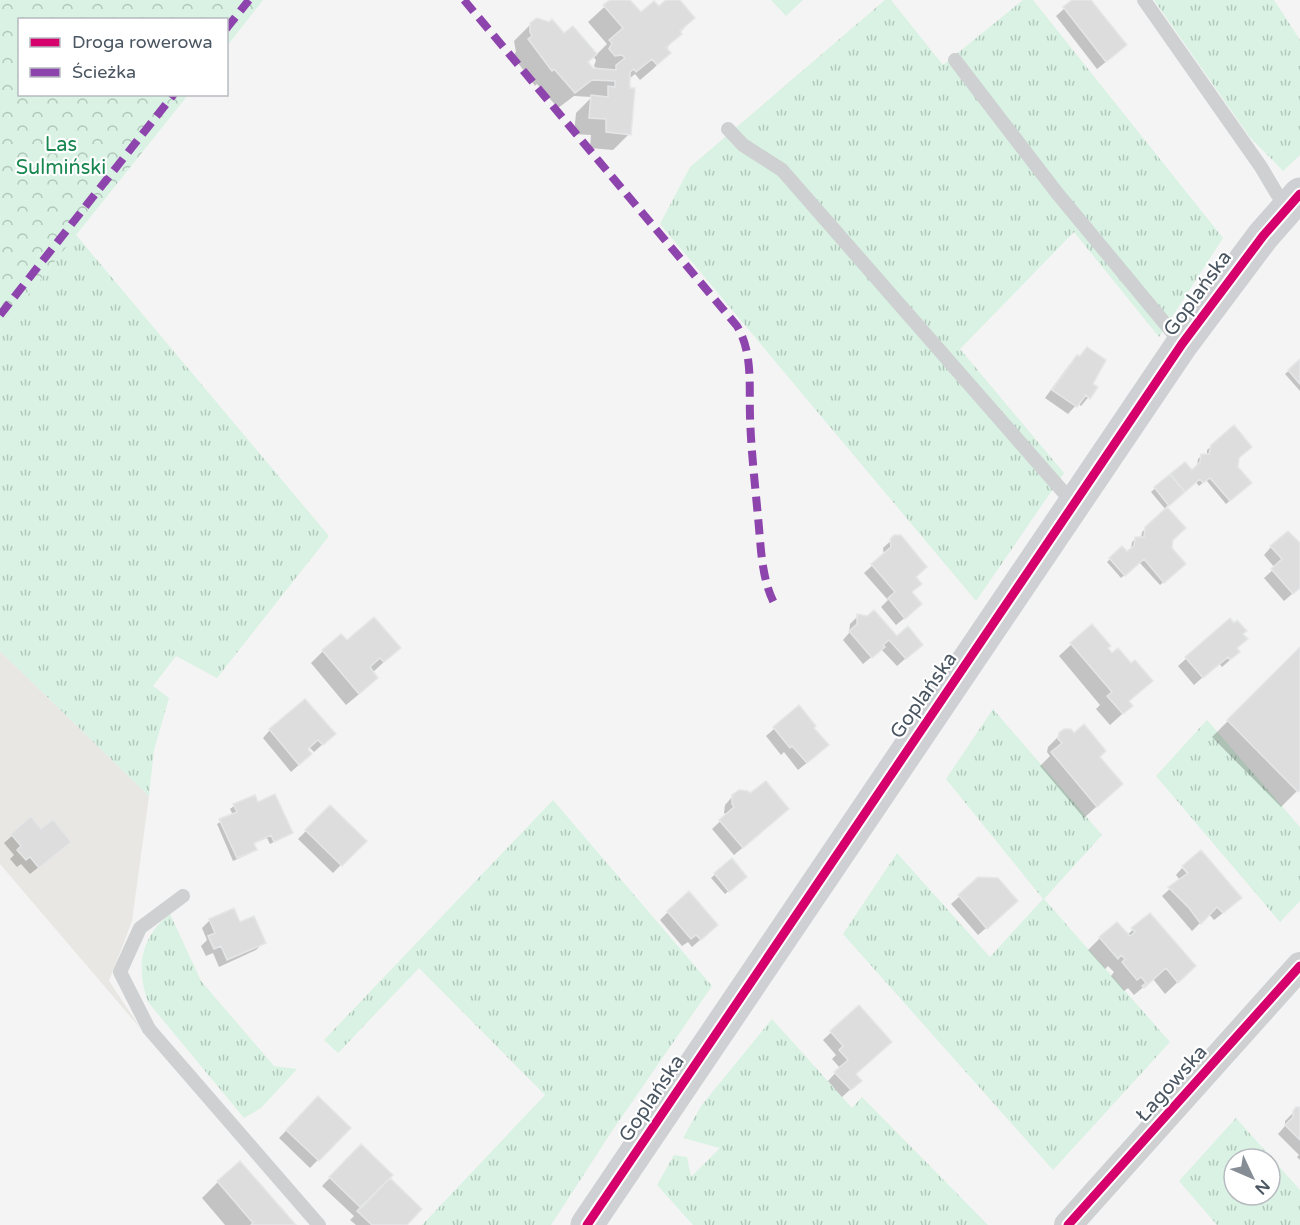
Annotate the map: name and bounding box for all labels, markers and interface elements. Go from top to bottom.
legend [18,18,228,96]
text: Droga rowerowa [72,31,213,53]
text: Ścieżka [72,61,136,83]
park label: Las Sulmiński [16,133,106,180]
street label: Goplańska [1159,246,1237,341]
street label: Goplańska [885,648,962,743]
street label: Łagowska [1131,1040,1212,1127]
street label: Goplańska [614,1050,690,1147]
north arrow [1222,1147,1282,1207]
text: N [1250,1175,1274,1198]

